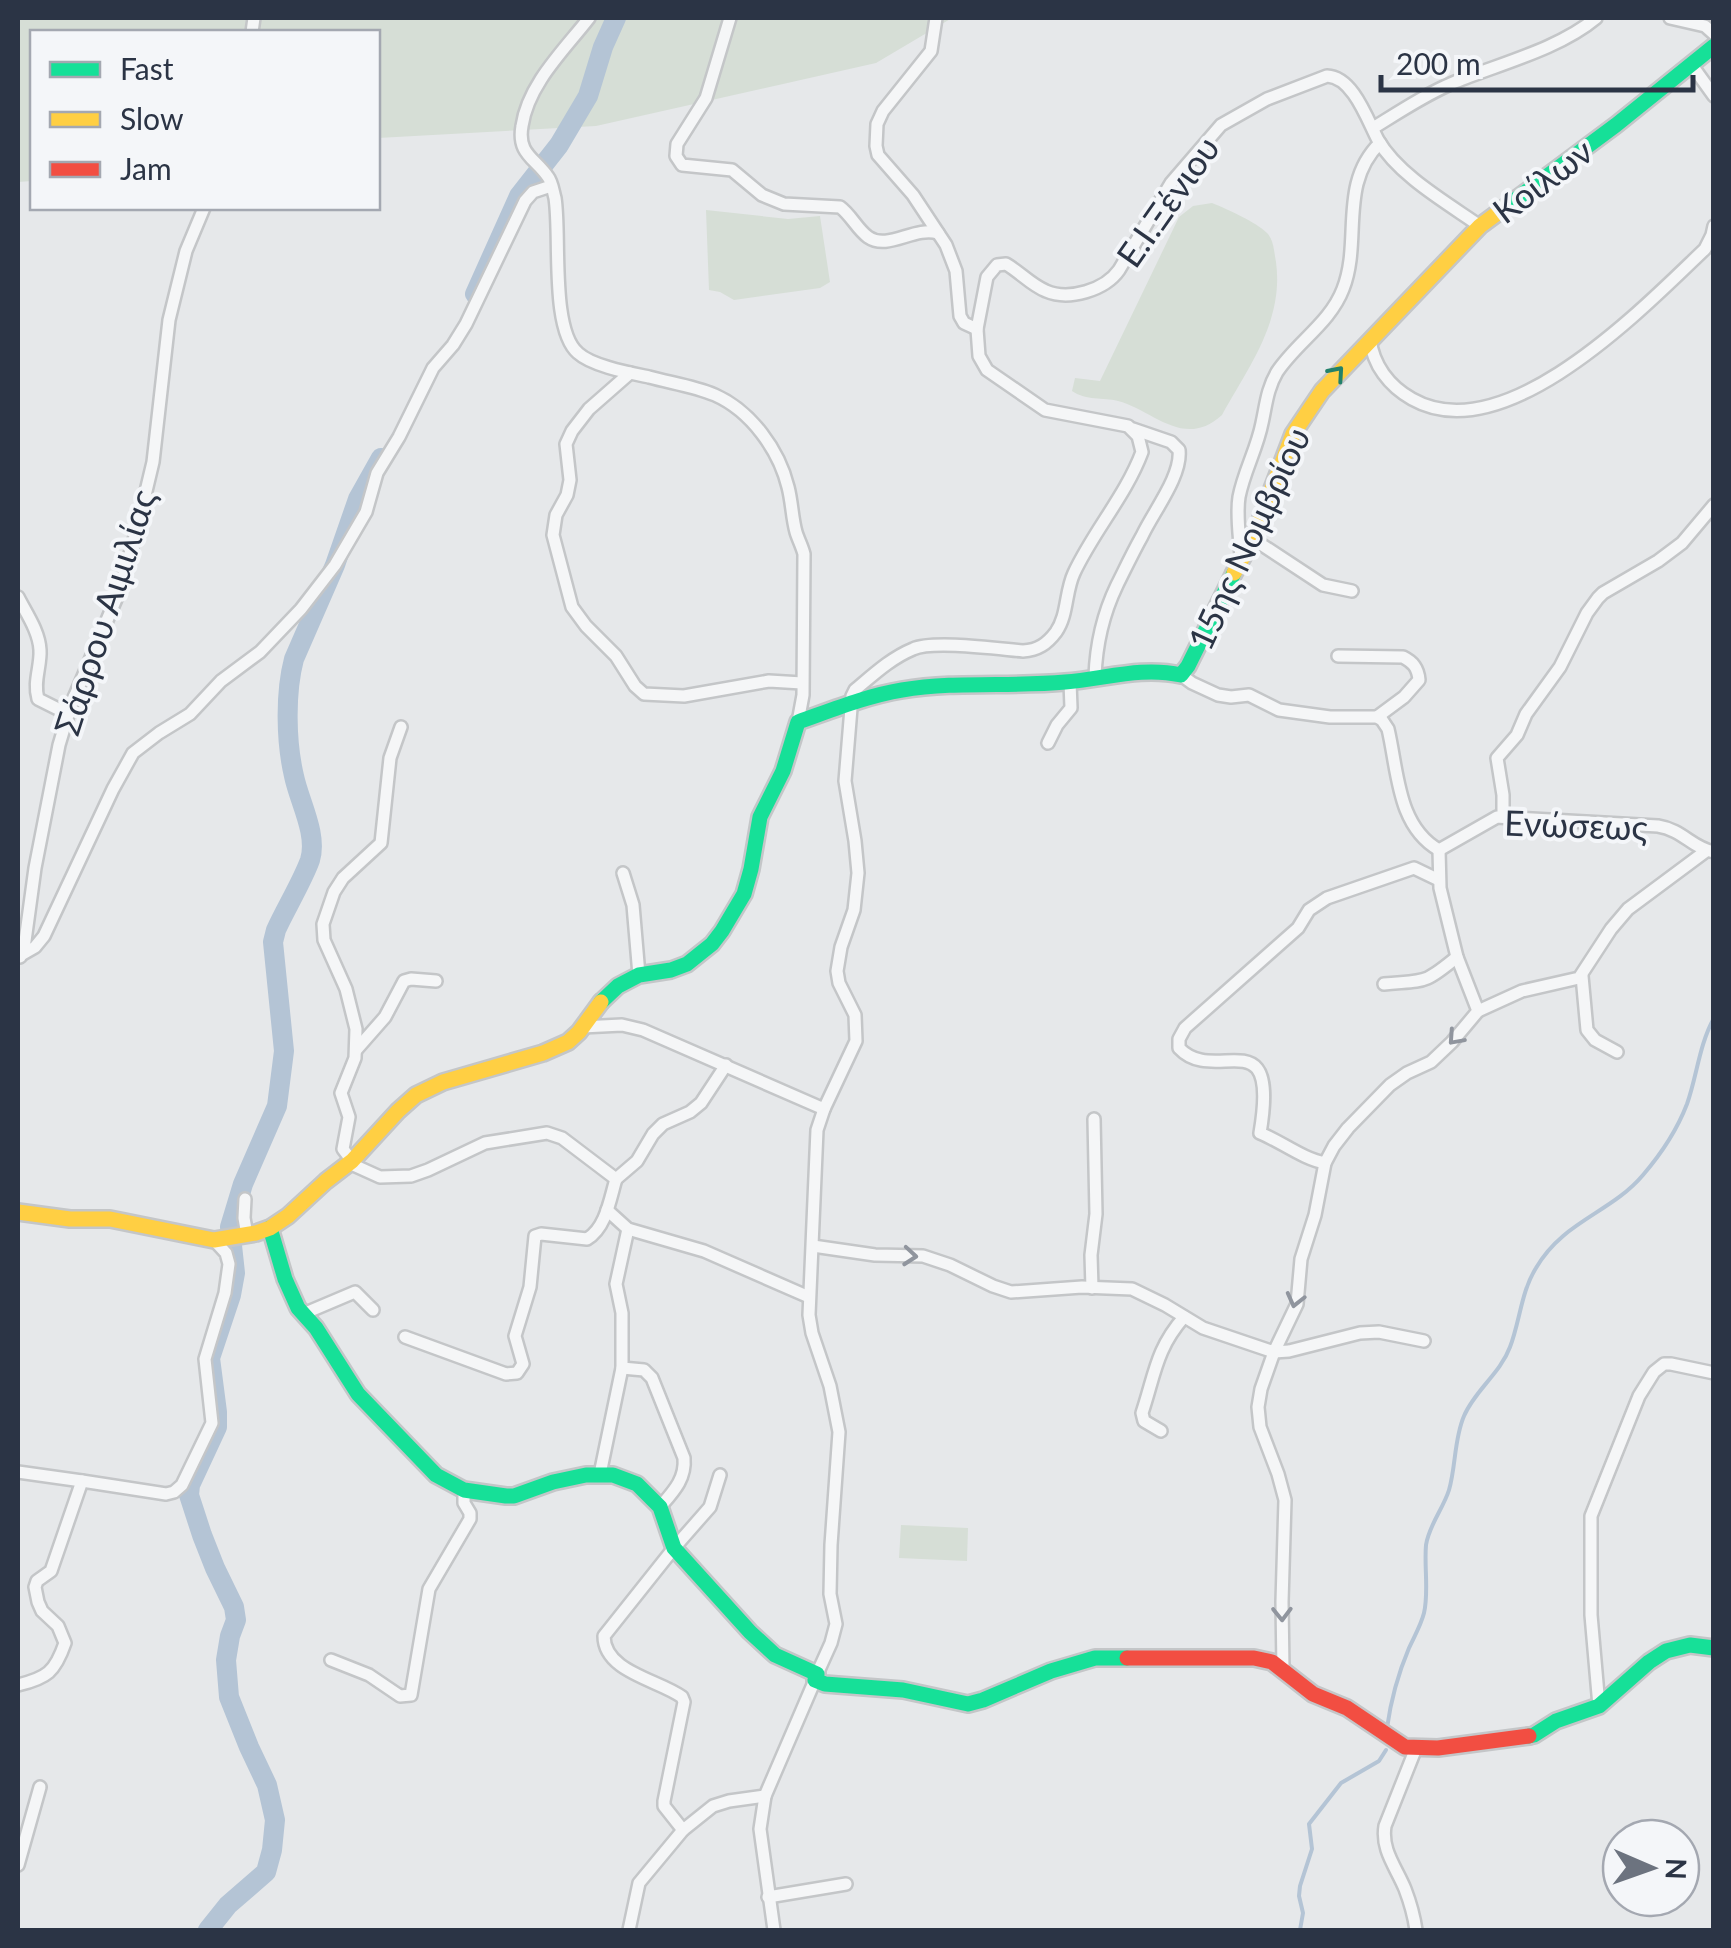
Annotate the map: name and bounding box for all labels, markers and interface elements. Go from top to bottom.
legend [30,30,380,210]
scale bar [1381,30,1694,92]
text: 200 m [1396,45,1481,81]
text: Fast [120,50,174,86]
text: Slow [120,100,184,136]
street label: Ε.Ι.Ξένιου [1107,128,1227,274]
street label: Κοίλων [1484,129,1600,231]
text: Jam [120,150,172,186]
one-way arrow [1326,366,1344,385]
street label: 15ης Νομβρίου [1178,420,1318,656]
street label: Σάρρου Αιμιλίας [45,484,163,740]
street label: Ενώσεως [1503,801,1649,847]
one-way arrow [1449,1026,1467,1045]
one-way arrow [902,1245,918,1267]
one-way arrow [1286,1292,1307,1309]
one-way arrow [1271,1606,1293,1622]
north arrow [1601,1818,1701,1918]
text: N [1660,1858,1694,1880]

